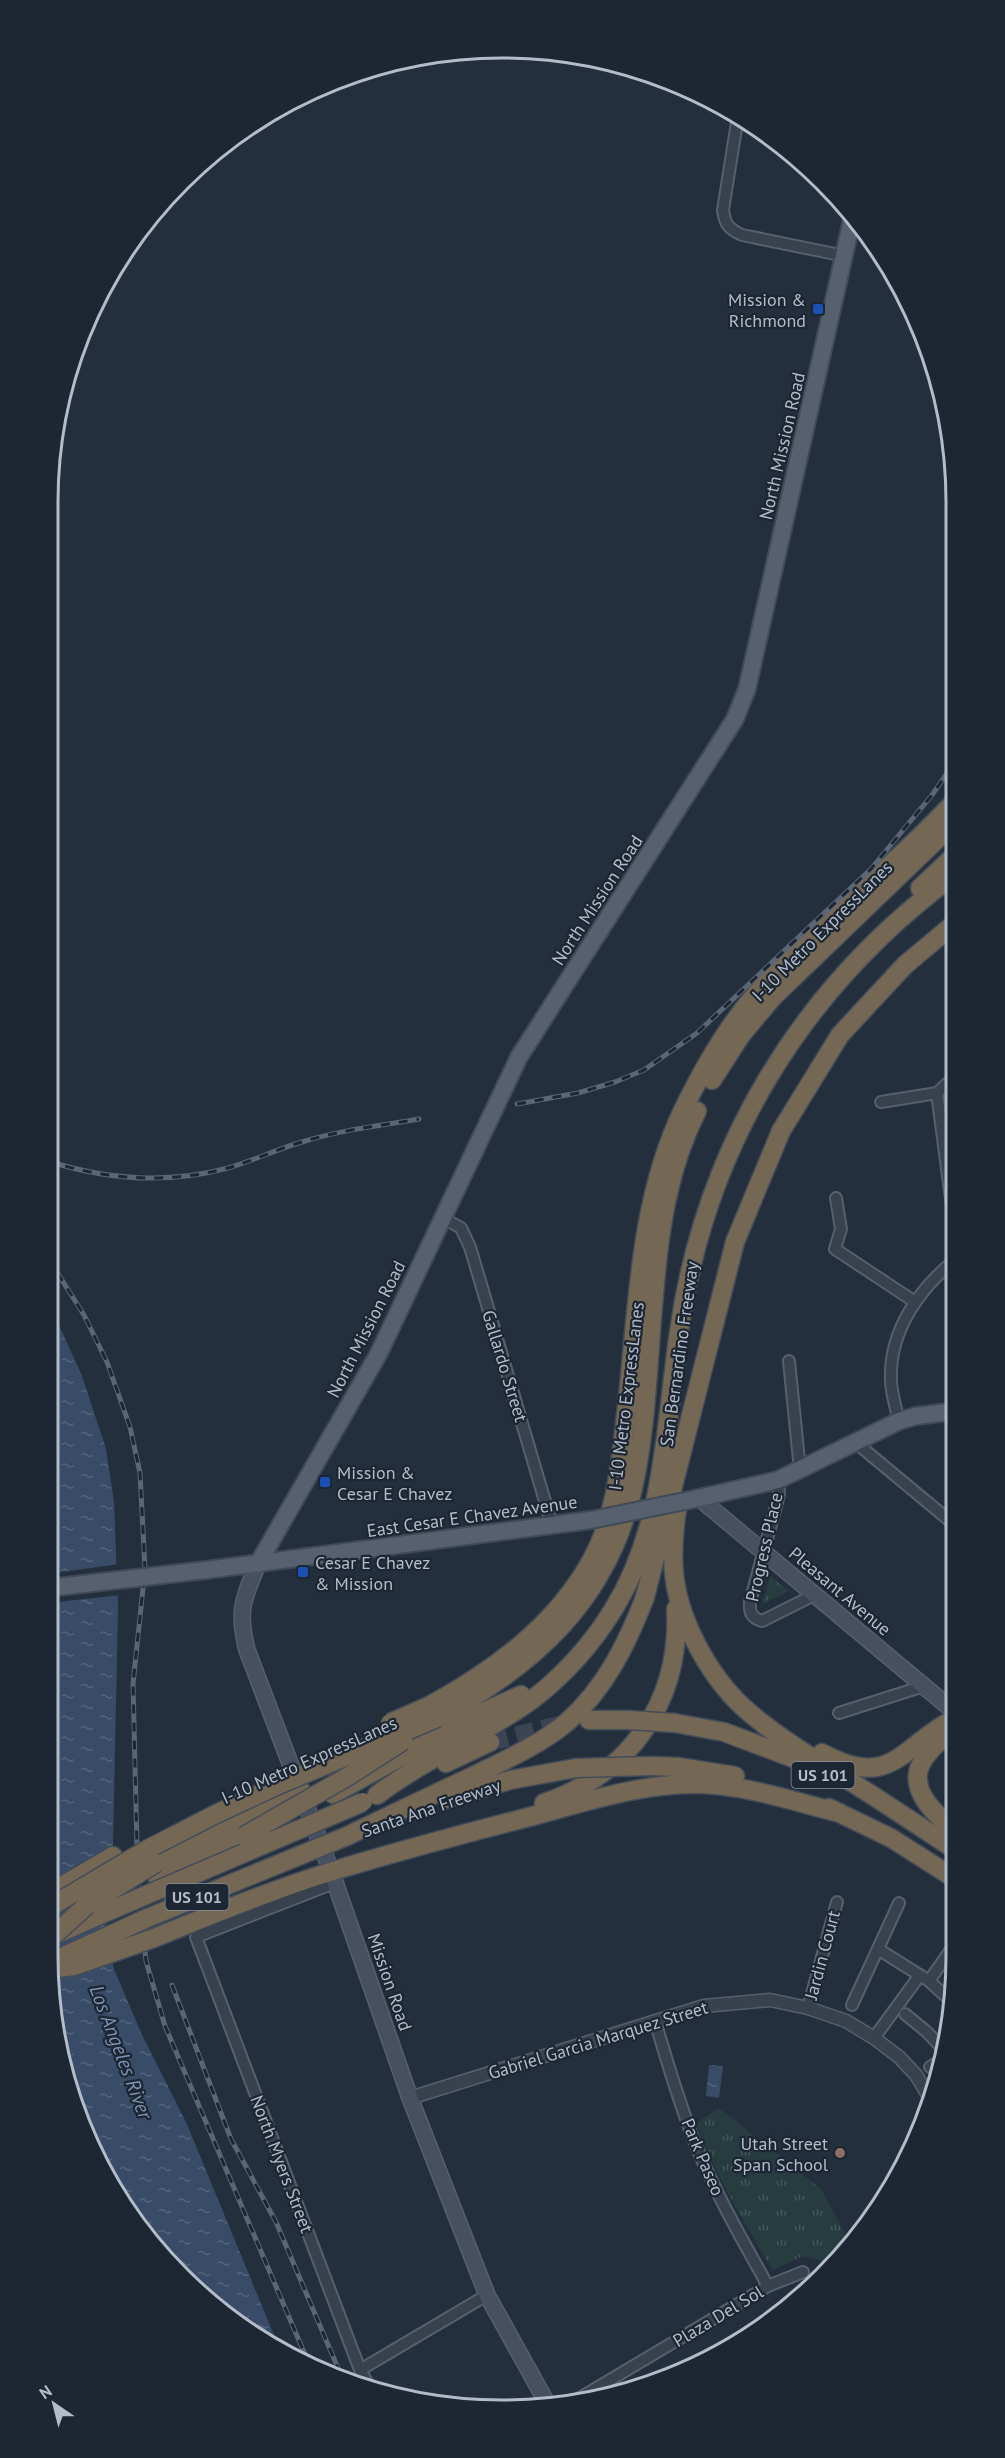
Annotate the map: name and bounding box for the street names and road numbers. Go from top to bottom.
street label: North Mission Road [754,370,810,522]
street label: North Mission Road [546,831,648,969]
street label: I-10 Metro ExpressLanes [747,856,897,1006]
street label: North Mission Road [322,1257,410,1401]
street label: San Bernardino Freeway [655,1259,703,1448]
street label: I-10 Metro ExpressLanes [603,1300,649,1492]
street label: Gallardo Street [477,1307,533,1425]
street label: East Cesar E Chavez Avenue [365,1490,579,1542]
street label: Progress Place [740,1490,788,1604]
street label: Pleasant Avenue [784,1542,896,1640]
street label: I-10 Metro ExpressLanes [218,1711,400,1809]
road number: US 101 [792,1762,854,1788]
street label: Santa Ana Freeway [358,1773,504,1843]
road number: US 101 [166,1884,228,1910]
street label: Jardin Court [799,1908,845,2003]
street label: Mission Road [363,1930,417,2034]
street label: Gabriel Garcia Marquez Street [485,1996,711,2084]
street label: North Myers Street [245,2092,319,2236]
street label: Park Paseo [676,2115,730,2199]
street label: Plaza Del Sol [669,2280,768,2352]

